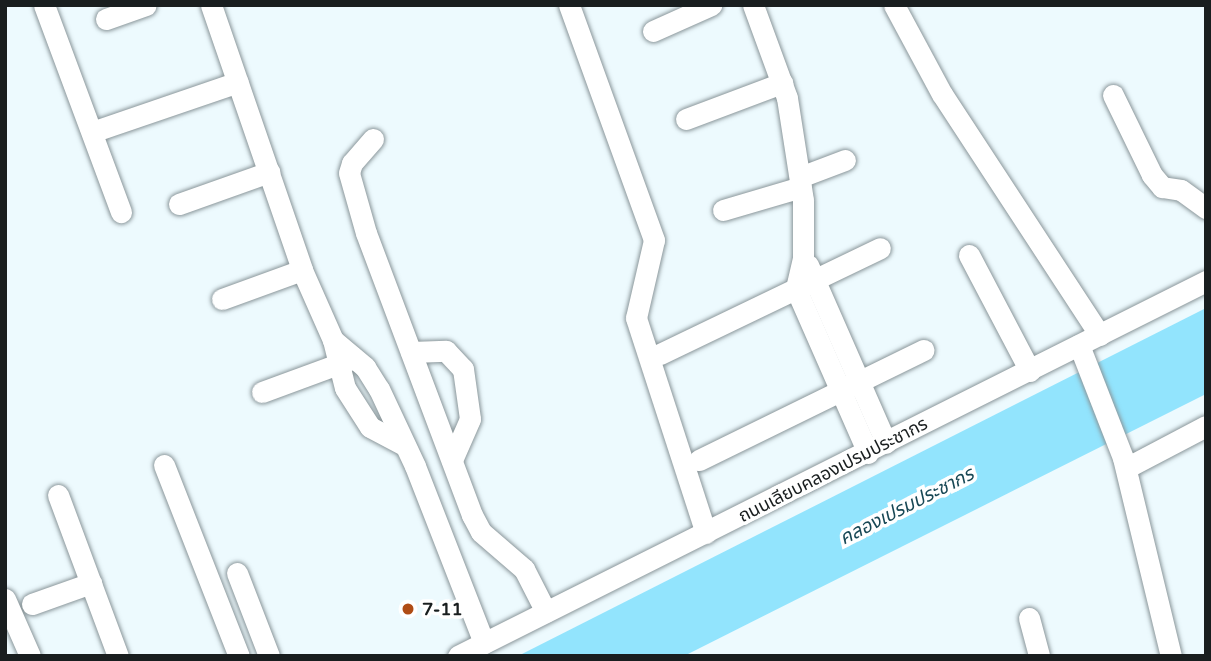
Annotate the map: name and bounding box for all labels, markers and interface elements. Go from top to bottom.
street label: ถนนเลียบคลองเปรมประชากร [735,413,931,527]
water label: คลองเปรมประชากร [836,463,978,551]
place label: 7-11 [422,598,463,620]
marker: 7-11 [400,601,416,617]

